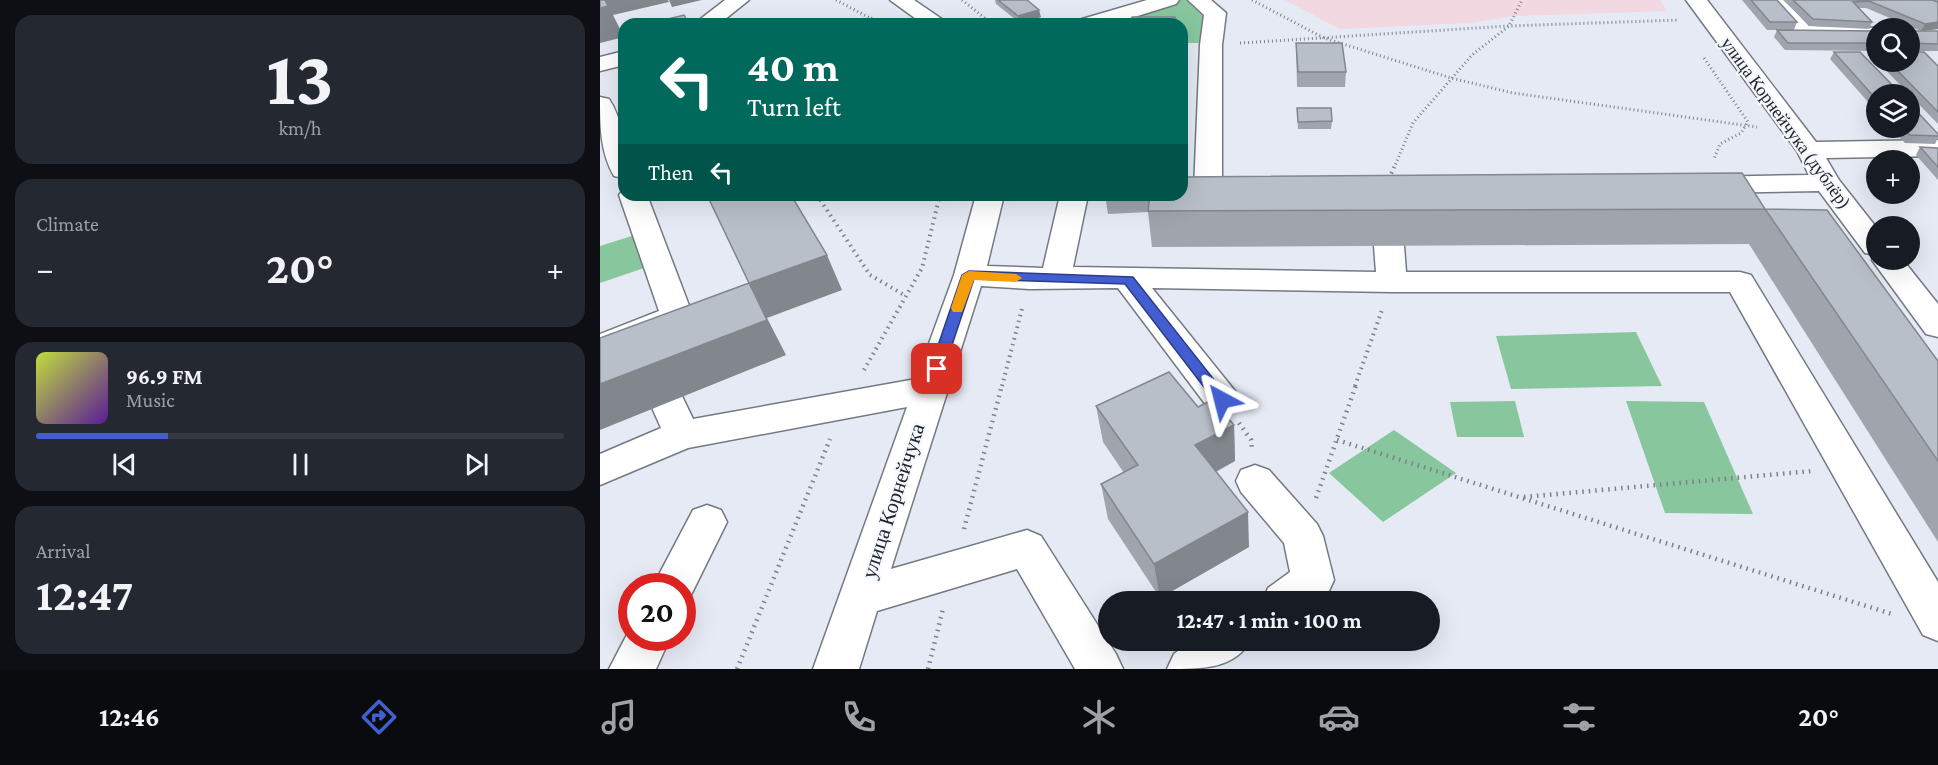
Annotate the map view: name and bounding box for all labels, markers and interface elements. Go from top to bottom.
map controls [1866,18,1920,270]
button: search [1866,18,1920,72]
street label: улица Корнейчука (дублёр) [1716,33,1855,213]
text: 13 [266,34,334,121]
icon: left [648,42,726,120]
text: 40 m [747,43,839,90]
button: layers [1866,84,1920,138]
text: Turn left [747,92,841,122]
text: km/h [278,117,322,139]
button: + [1866,150,1920,204]
icon: left [705,156,738,189]
text: Then [648,160,693,185]
text: Climate [36,213,99,235]
button: − [1866,216,1920,270]
text: 20° [266,243,334,293]
text: − [36,250,53,287]
text: + [547,250,564,287]
pin [911,343,962,394]
icon: arrive [920,352,953,385]
text: 96.9 FM [126,364,203,389]
position arrow [1190,368,1254,432]
text: Music [126,389,175,411]
street label: улица Корнейчука [857,420,930,582]
icon: previous [108,448,141,481]
icon: pause [284,448,317,481]
icon: next [460,448,493,481]
text: Arrival [36,540,90,562]
text: 12:47 [36,570,133,620]
speed limit sign: 20 [618,573,696,651]
text: 12:47 · 1 min · 100 m [1176,608,1362,633]
icon: directions [358,696,400,738]
icon: music [598,696,640,738]
icon: phone [838,696,880,738]
icon: climate [1078,696,1120,738]
icon: car [1318,696,1360,738]
icon: filters [1558,696,1600,738]
text: 12:46 [99,702,160,732]
text: 20° [1798,702,1839,732]

